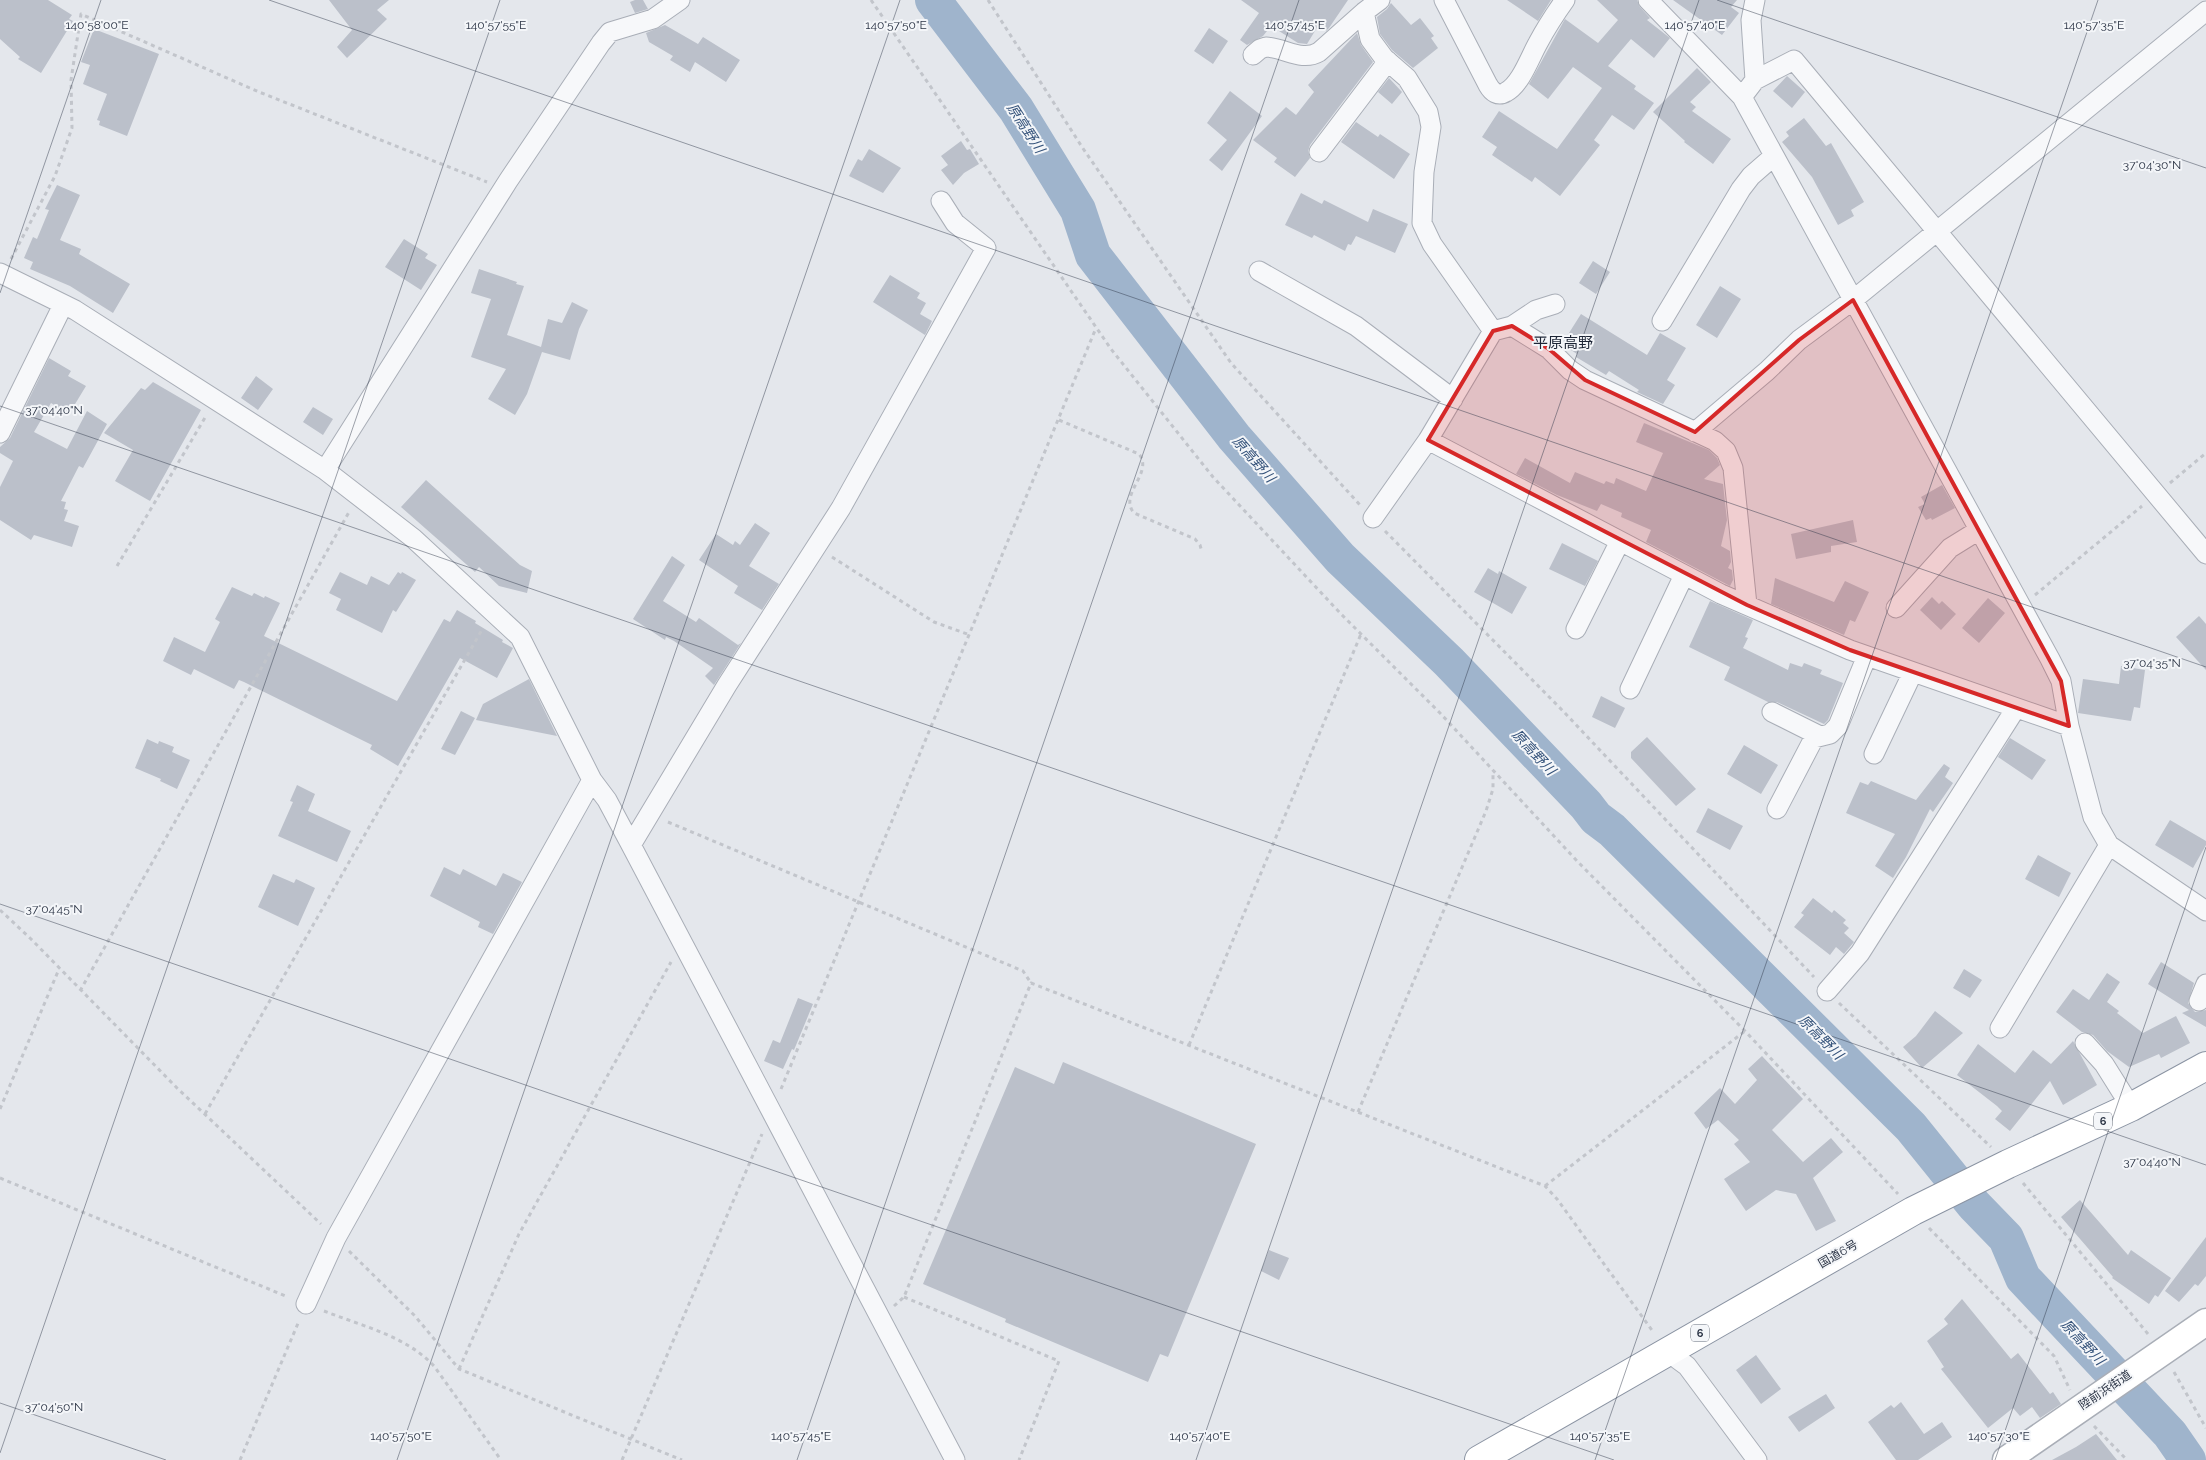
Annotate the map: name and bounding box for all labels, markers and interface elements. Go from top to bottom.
text: 140°58'00"E [65,18,129,32]
text: 140°57'55"E [466,18,526,32]
text: 140°57'50"E [865,18,927,32]
text: 140°57'45"E [1265,18,1325,32]
text: 140°57'40"E [1665,18,1725,32]
text: 140°57'35"E [2064,18,2124,32]
water label: 原高野川 [1004,100,1049,158]
text: 37°04'30"N [2123,158,2181,172]
district label: 平原高野 [1533,334,1593,352]
text: 37°04'40"N [25,403,83,417]
water label: 原高野川 [1230,433,1280,487]
text: 37°04'35"N [2123,656,2181,670]
water label: 原高野川 [1509,726,1560,779]
text: 37°04'45"N [26,902,82,916]
water label: 原高野川 [1796,1012,1848,1064]
road number: 6 [2094,1112,2112,1130]
text: 37°04'40"N [2123,1155,2181,1169]
street label: 国道6号 [1816,1237,1860,1271]
water label: 原高野川 [2058,1316,2109,1369]
road number: 6 [1691,1325,1709,1342]
street label: 陸前浜街道 [2076,1367,2134,1413]
text: 37°04'50"N [25,1400,83,1414]
text: 140°57'50"E [370,1429,432,1443]
text: 140°57'45"E [771,1429,831,1443]
text: 140°57'40"E [1170,1429,1230,1443]
text: 140°57'35"E [1570,1429,1630,1443]
text: 140°57'30"E [1968,1429,2030,1443]

